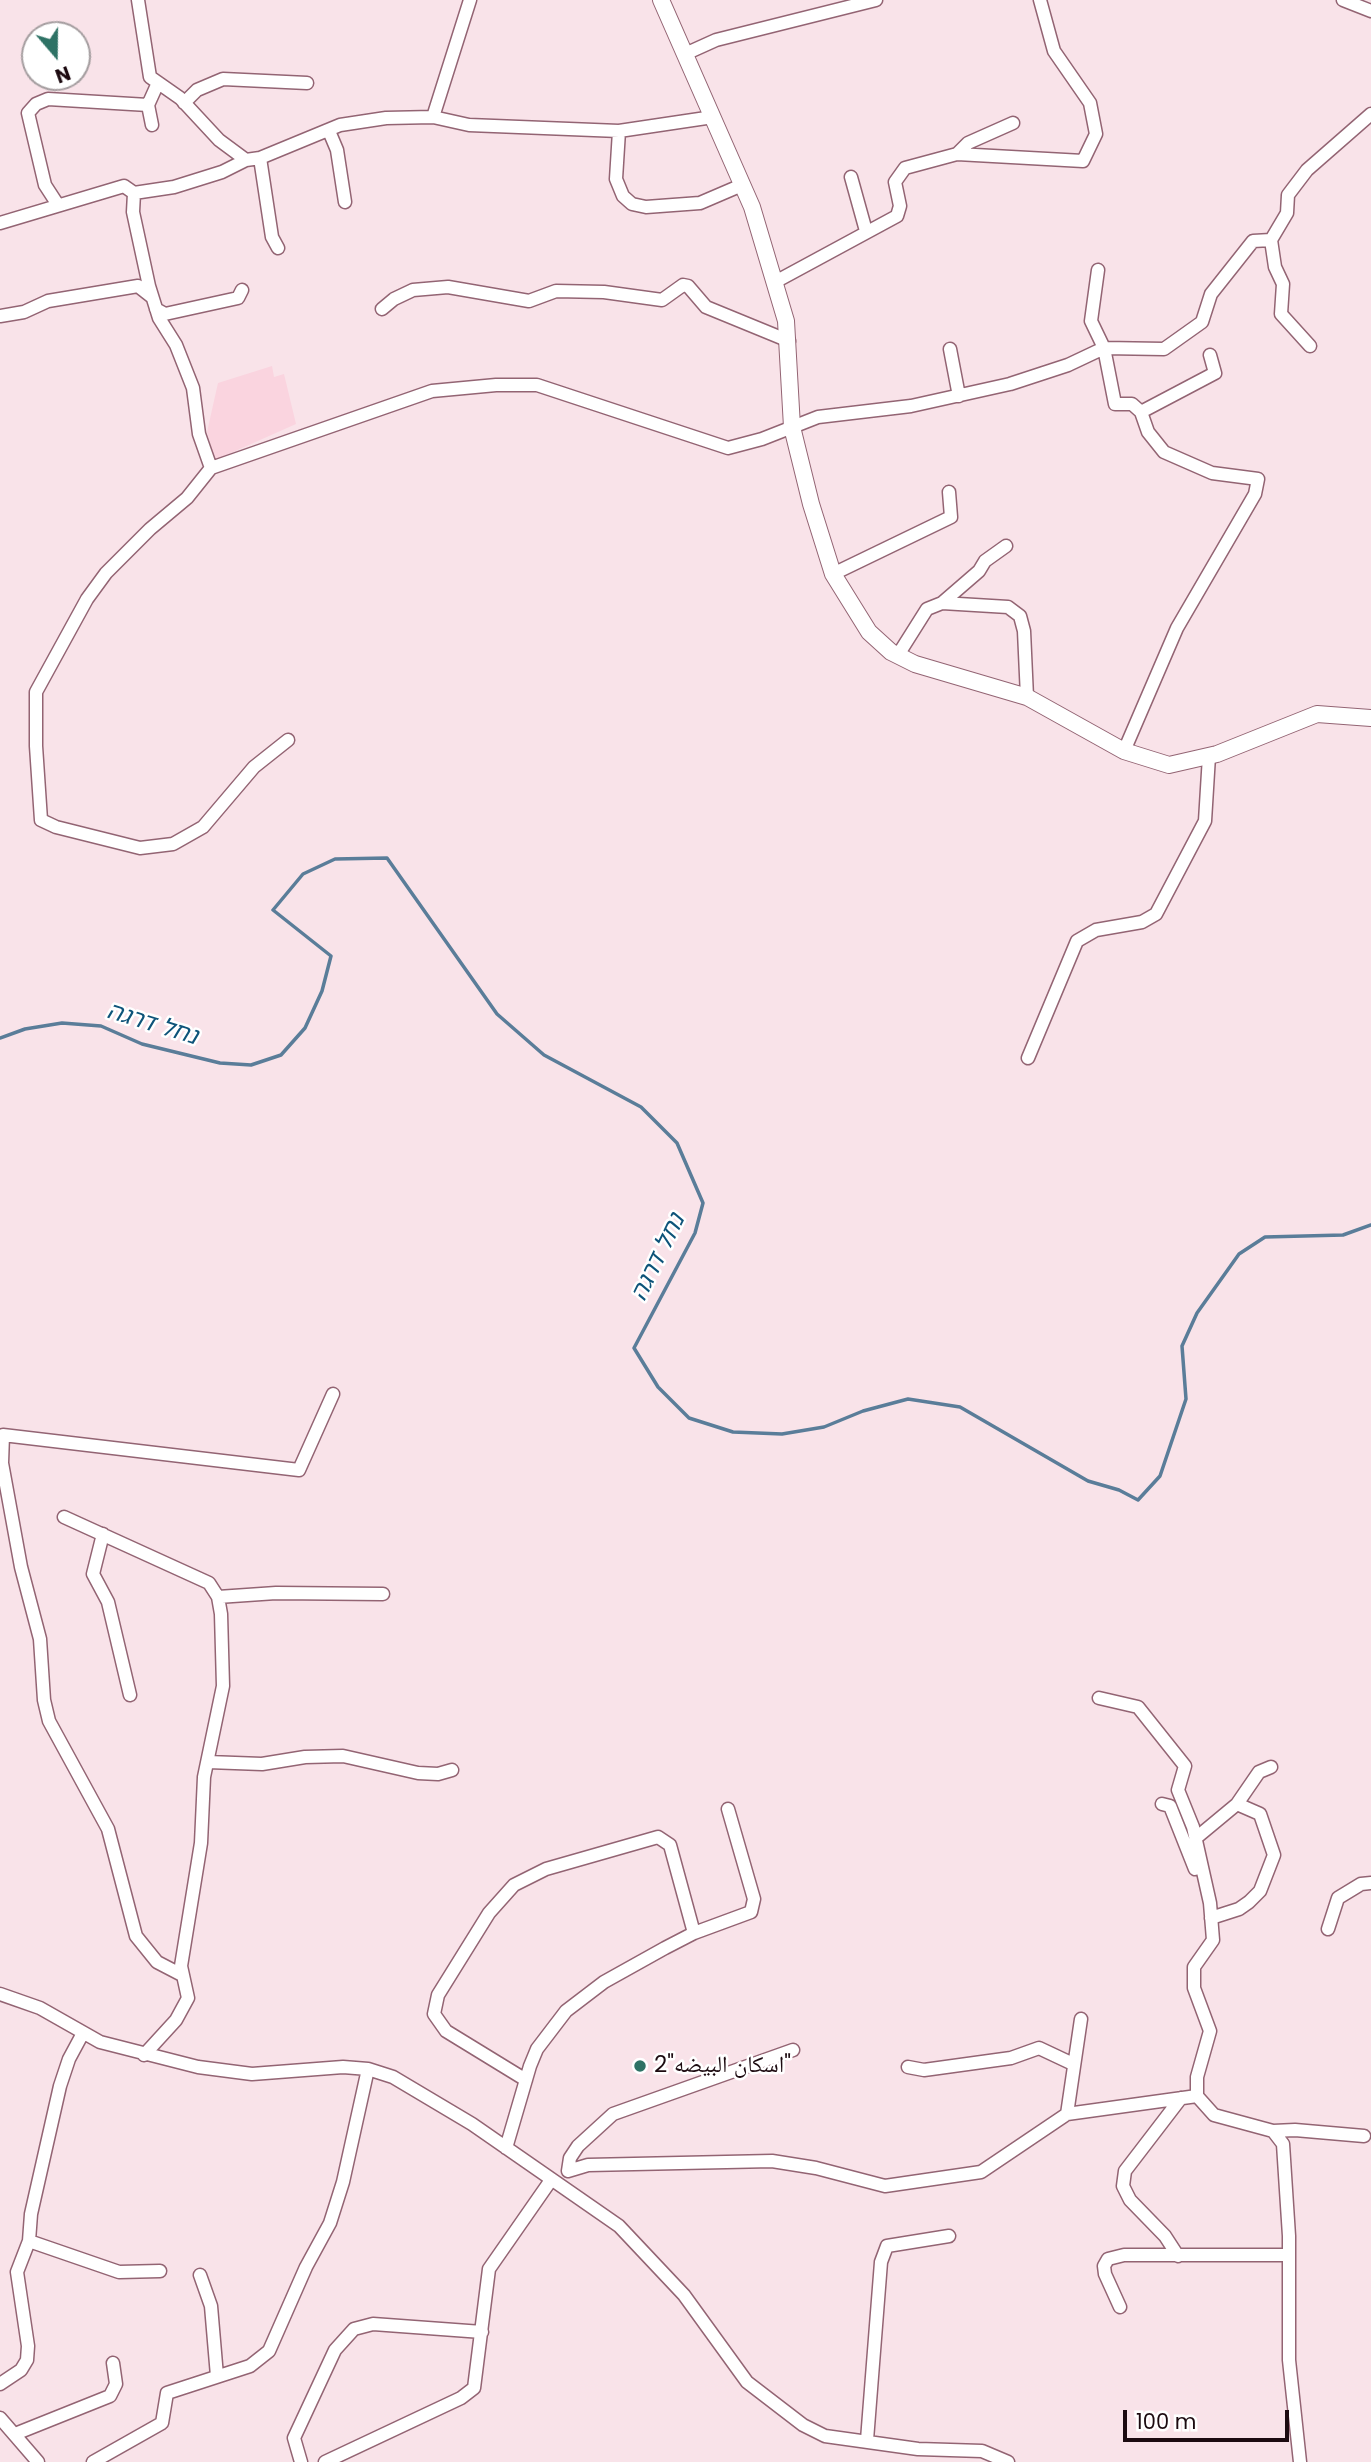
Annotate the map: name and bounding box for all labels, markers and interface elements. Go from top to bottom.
north arrow [21,21,91,91]
text: N [51,59,74,89]
water label: נחל דרגה [103,998,201,1052]
water label: נחל דרגה [626,1210,692,1306]
place label: اسكان البيضه"2" [654,2052,791,2080]
marker: اسكان البيضه"2" [632,2058,648,2074]
scale bar [1126,2396,1292,2440]
text: 100 m [1136,2407,1196,2436]

